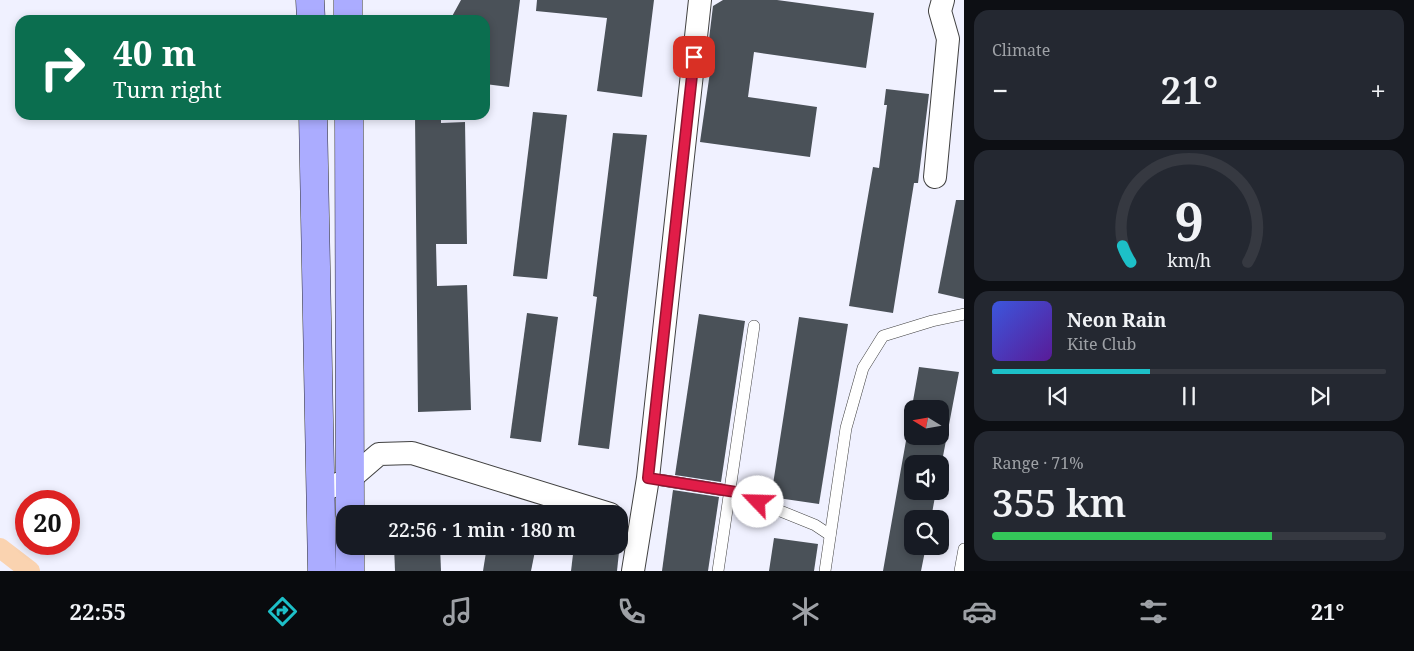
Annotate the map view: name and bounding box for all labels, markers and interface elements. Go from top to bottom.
text: 40 m [113,29,196,76]
icon: right [30,35,95,100]
pin [673,36,715,78]
text: Climate [992,39,1050,61]
icon: arrive [680,43,708,71]
text: 21° [1160,63,1218,115]
text: − [992,71,1008,109]
text: + [1370,71,1386,109]
text: Turn right [113,74,222,104]
text: 9 [1174,185,1204,256]
text: km/h [1167,248,1211,272]
text: Neon Rain [1067,307,1166,333]
text: Kite Club [1067,333,1136,355]
icon: previous [1044,382,1072,410]
icon: pause [1175,382,1203,410]
icon: next [1306,382,1334,410]
north arrow [904,400,949,445]
map controls [904,400,949,555]
text: Range · 71% [992,452,1084,474]
button: sound [904,455,949,500]
position arrow [731,475,783,527]
text: 355 km [992,476,1126,528]
speed limit sign: 20 [15,490,80,555]
button: search [904,510,949,555]
text: 22:56 · 1 min · 180 m [388,517,576,543]
icon: directions [265,594,300,629]
icon: music [440,594,475,629]
icon: phone [614,594,649,629]
icon: climate [788,594,823,629]
icon: car [962,594,997,629]
icon: filters [1136,594,1171,629]
text: 22:55 [70,596,126,626]
text: 21° [1311,596,1344,626]

